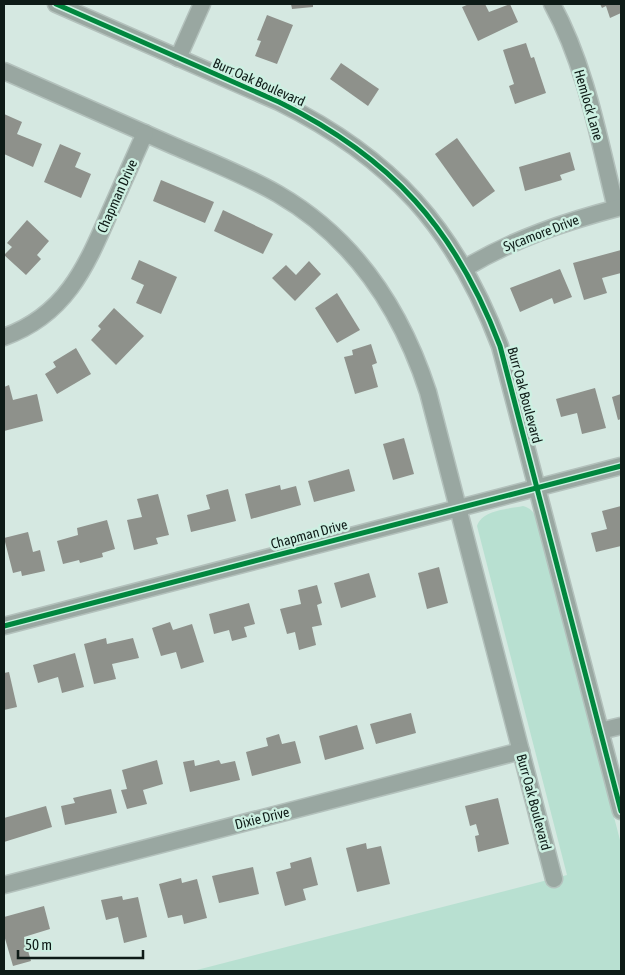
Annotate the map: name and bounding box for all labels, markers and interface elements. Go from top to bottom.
street label: Burr Oak Boulevard [211,55,307,109]
street label: Hemlock Lane [571,68,607,142]
street label: Chapman Drive [94,157,140,235]
street label: Sycamore Drive [501,211,581,255]
street label: Burr Oak Boulevard [504,345,546,445]
street label: Chapman Drive [269,516,349,552]
street label: Burr Oak Boulevard [513,752,555,852]
street label: Dixie Drive [233,804,291,832]
scale bar [18,928,142,960]
text: 50 m [25,936,52,953]

